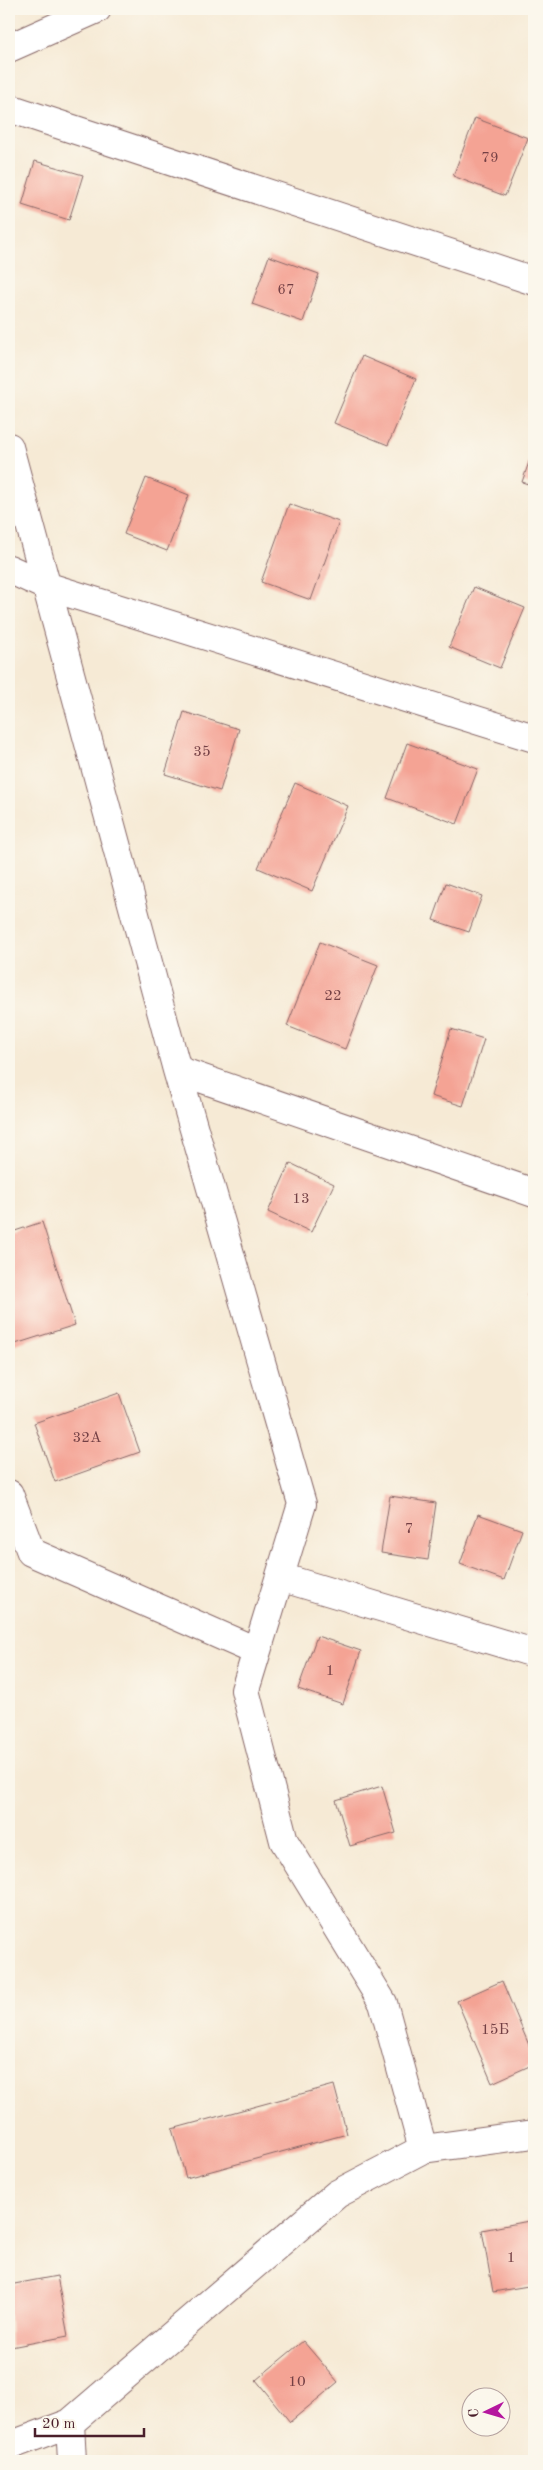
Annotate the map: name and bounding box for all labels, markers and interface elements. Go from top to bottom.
house number: 79 [481,151,499,166]
house number: 67 [277,283,295,298]
house number: 35 [193,745,211,760]
house number: 22 [324,989,342,1004]
house number: 13 [292,1192,310,1207]
house number: 32А [73,1431,102,1446]
house number: 7 [405,1522,413,1537]
house number: 1 [326,1664,334,1679]
house number: 15Б [481,2023,509,2038]
house number: 1 [507,2251,515,2266]
house number: 10 [288,2375,306,2390]
north arrow [460,2388,510,2438]
scale bar [35,2405,144,2437]
text: С [467,2408,481,2418]
text: 20 m [42,2417,76,2432]

